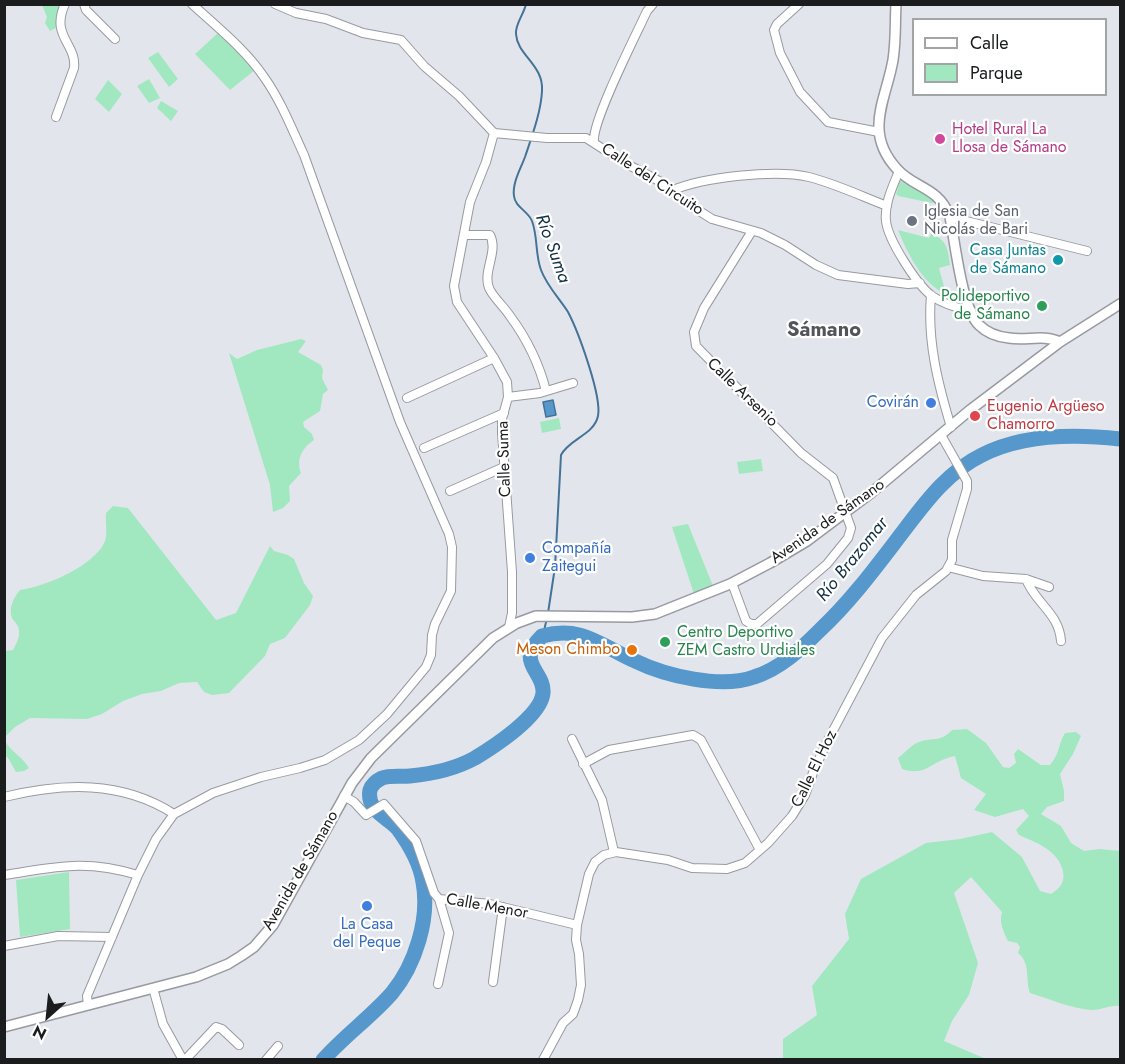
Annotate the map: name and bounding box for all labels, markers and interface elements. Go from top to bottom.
legend [912,18,1107,96]
text: Calle [970,30,1009,56]
text: Parque [970,60,1023,86]
place label: Hotel Rural La Llosa de Sámano [952,120,1067,158]
marker: Hotel Rural La Llosa de Sámano [933,132,947,146]
street label: Calle del Circuito [597,140,707,220]
place label: Iglesia de San Nicolás de Bari [924,202,1028,240]
water label: Río Suma [530,212,574,286]
marker: Iglesia de San Nicolás de Bari [905,214,919,228]
place label: Casa Juntas de Sámano [970,241,1046,279]
marker: Casa Juntas de Sámano [1051,253,1065,267]
place label: Polideportivo de Sámano [941,287,1030,325]
marker: Polideportivo de Sámano [1035,299,1049,313]
district label: Sámano [787,319,861,343]
street label: Calle Arsenio [703,354,781,432]
place label: Covirán [867,393,919,413]
marker: Covirán [924,396,938,410]
place label: Eugenio Argüeso Chamorro [987,397,1104,435]
marker: Eugenio Argüeso Chamorro [968,409,982,423]
street label: Calle Suma [494,420,516,498]
street label: Avenida de Sámano [767,475,889,569]
water label: Río Brazomar [813,514,893,606]
place label: Compañía Zaitegui [542,539,611,577]
marker: Compañía Zaitegui [523,551,537,565]
place label: Centro Deportivo ZEM Castro Urdiales [677,623,815,661]
marker: Centro Deportivo ZEM Castro Urdiales [658,635,672,649]
place label: Meson Chimbo [517,640,620,660]
marker: Meson Chimbo [625,643,639,657]
street label: Calle El Hoz [788,727,842,811]
street label: Avenida de Sámano [259,808,343,934]
street label: Calle Menor [445,890,529,924]
marker: La Casa del Peque [360,899,374,913]
place label: La Casa del Peque [333,915,401,953]
north arrow [18,986,78,1046]
text: N [29,1019,50,1046]

